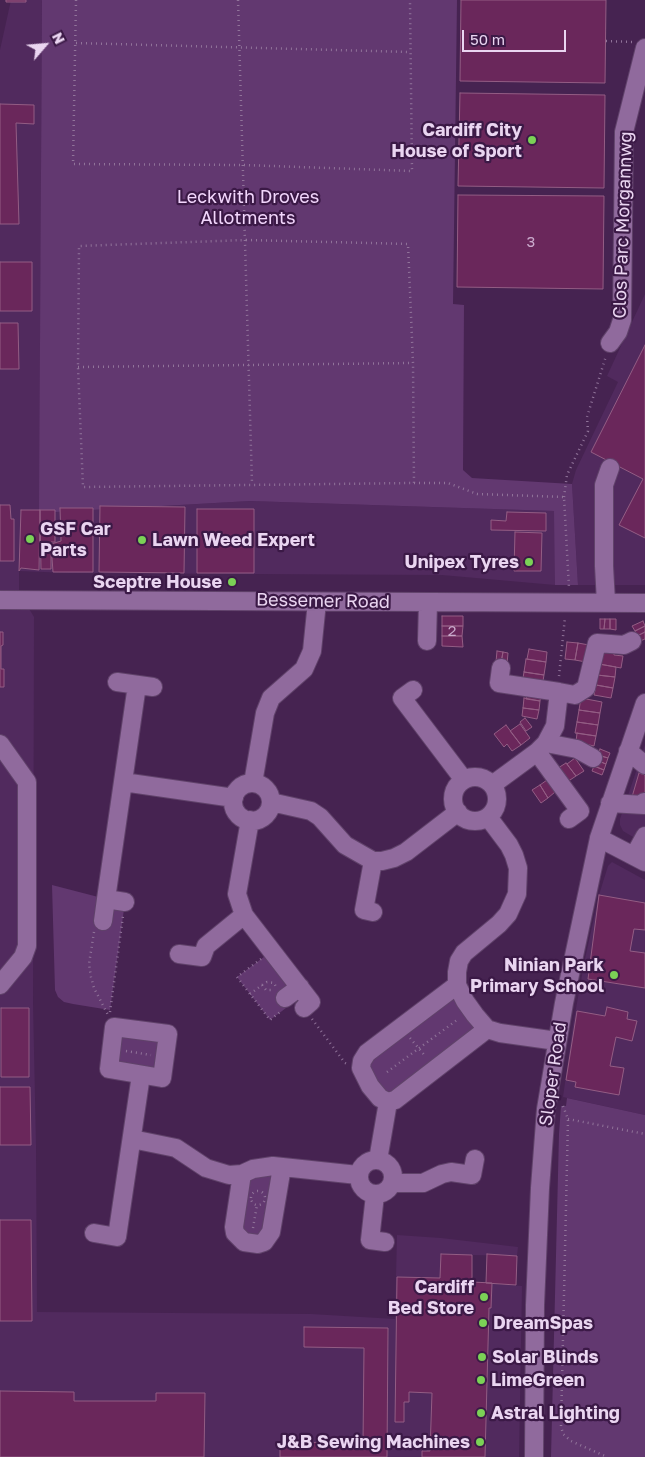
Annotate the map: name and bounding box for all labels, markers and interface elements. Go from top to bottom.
north arrow [20,20,70,70]
scale bar [465,20,569,52]
text: N [49,29,69,47]
text: 50 m [470,30,505,48]
place label: Cardiff City House of Sport [391,119,522,162]
street label: Clos Parc Morgannwg [609,131,637,319]
marker: Cardiff City House of Sport [526,134,538,146]
park label: Leckwith Droves Allotments [177,186,319,228]
house number: 3 [527,233,535,251]
place label: GSF Car Parts [40,518,111,560]
place label: Lawn Weed Expert [152,529,315,551]
marker: GSF Car Parts [24,533,36,545]
marker: Lawn Weed Expert [136,534,148,546]
place label: Unipex Tyres [405,551,519,573]
marker: Unipex Tyres [523,556,535,568]
place label: Sceptre House [93,571,222,593]
marker: Sceptre House [226,576,238,588]
street label: Bessemer Road [256,589,390,613]
house number: 2 [448,622,456,640]
place label: Ninian Park Primary School [470,954,604,996]
marker: Ninian Park Primary School [608,969,620,981]
street label: Sloper Road [535,1020,571,1128]
place label: Cardiff Bed Store [388,1276,474,1318]
marker: Cardiff Bed Store [478,1291,490,1303]
place label: DreamSpas [493,1312,593,1334]
marker: DreamSpas [477,1317,489,1329]
place label: Solar Blinds [492,1346,599,1368]
marker: Solar Blinds [476,1351,488,1363]
place label: LimeGreen [491,1369,585,1391]
marker: LimeGreen [475,1374,487,1386]
place label: Astral Lighting [491,1402,620,1424]
marker: Astral Lighting [475,1407,487,1419]
place label: J&B Sewing Machines [277,1431,470,1453]
marker: J&B Sewing Machines [474,1436,486,1448]

